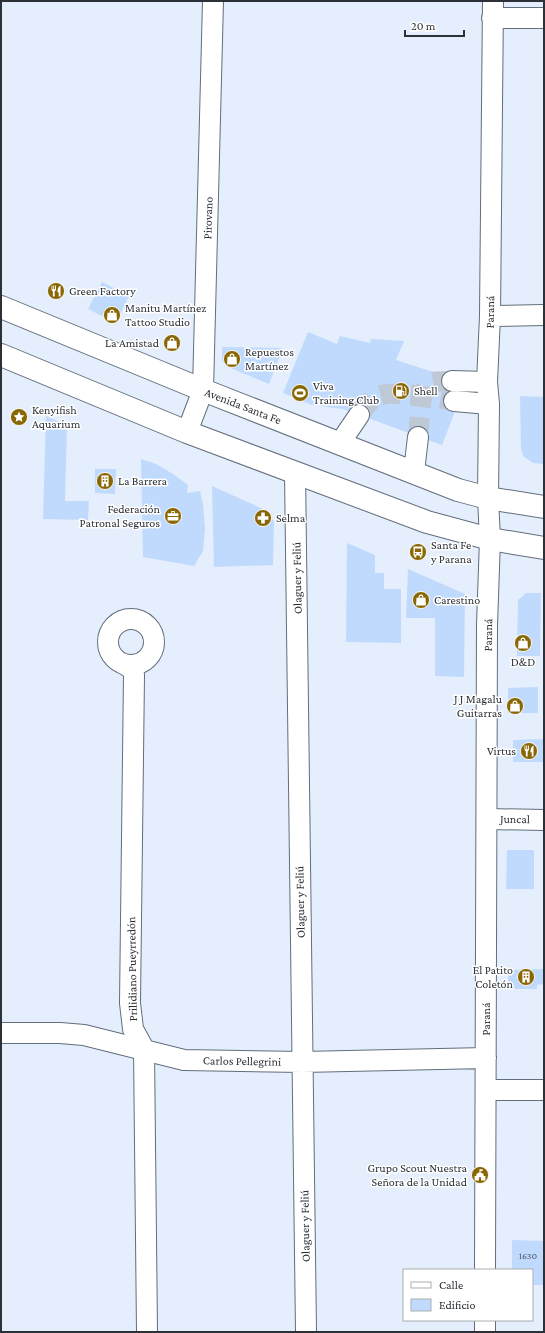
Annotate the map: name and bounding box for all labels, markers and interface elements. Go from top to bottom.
scale bar [405,12,464,38]
text: 20 m [411,19,436,33]
street label: Pirovano [200,196,216,239]
restaurant icon: Green Factory [46,281,66,301]
place label: Green Factory [69,284,136,298]
street label: Paraná [483,295,497,329]
place label: Manitu Martínez Tattoo Studio [125,301,206,329]
shop icon: Manitu Martínez Tattoo Studio [102,305,122,325]
shop icon: La Amistad [162,333,182,353]
place label: La Amistad [105,336,160,350]
place label: Repuestos Martínez [245,345,294,373]
shop icon: Repuestos Martínez [222,349,242,369]
place label: Viva Training Club [313,379,379,407]
fuel station icon: Shell [391,381,411,401]
sports icon: Viva Training Club [290,383,310,403]
place label: Shell [414,384,438,398]
street label: Avenida Santa Fe [203,385,283,427]
place label: Kenyifish Aquarium [32,403,81,431]
place icon: Kenyifish Aquarium [9,407,29,427]
building icon: La Barrera [95,471,115,491]
place label: La Barrera [118,474,167,488]
place label: Federación Patronal Seguros [80,502,161,530]
office icon: Federación Patronal Seguros [163,506,183,526]
pharmacy icon: Selma [253,508,273,528]
place label: Selma [276,511,306,525]
place label: Santa Fe y Parana [430,538,472,566]
street label: Olaguer y Feliú [289,541,305,614]
bus stop icon: Santa Fe y Parana [408,542,428,562]
shop icon: Carestino [411,590,431,610]
place label: Carestino [434,593,480,607]
street label: Paraná [481,618,495,652]
shop icon: D&D [513,633,533,653]
place label: D&D [511,655,535,669]
place label: J J Magalu Guitarras [453,692,503,720]
shop icon: J J Magalu Guitarras [505,696,525,716]
restaurant icon: Virtus [519,741,539,761]
place label: Virtus [487,744,516,758]
street label: Juncal [499,812,530,826]
street label: Olaguer y Feliú [292,865,308,938]
street label: Prilidiano Pueyrredón [124,916,140,1022]
place label: El Patito Coletón [473,963,514,991]
building icon: El Patito Coletón [516,967,536,987]
street label: Paraná [479,1002,493,1036]
street label: Carlos Pellegrini [203,1053,281,1069]
place label: Grupo Scout Nuestra Señora de la Unidad [367,1161,468,1189]
public building icon: Grupo Scout Nuestra Señora de la Unidad [470,1165,490,1185]
street label: Olaguer y Feliú [297,1189,313,1262]
house number: 1630 [519,1250,538,1261]
legend [403,1269,533,1321]
text: Calle [439,1278,463,1292]
text: Edificio [439,1298,476,1312]

